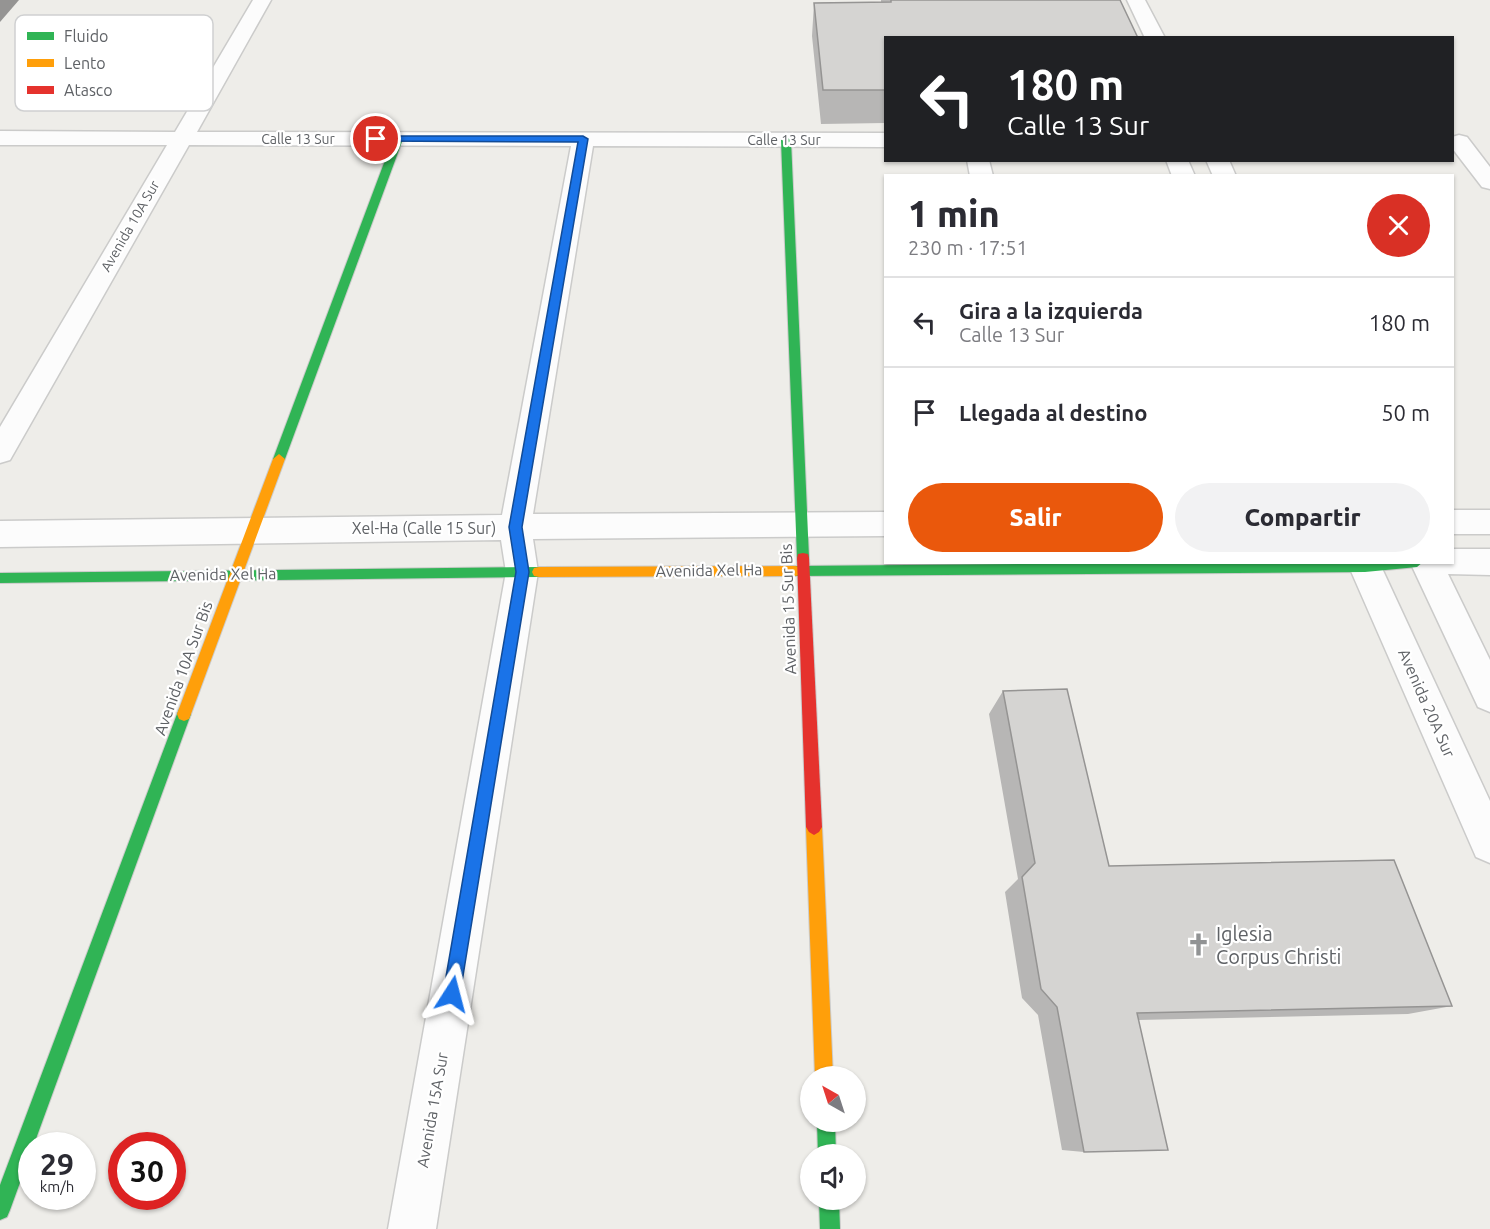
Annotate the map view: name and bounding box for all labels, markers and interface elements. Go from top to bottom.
legend [15,15,213,111]
text: Fluido [64,27,108,45]
text: Lento [64,54,106,72]
icon: left [908,60,986,138]
text: 180 m [1007,61,1124,108]
text: Atasco [64,81,113,99]
text: Calle 13 Sur [1007,110,1149,140]
pin [350,113,401,164]
icon: arrive [359,122,392,155]
street label: Calle 13 Sur [261,131,336,147]
street label: Calle 13 Sur [747,132,822,148]
street label: Avenida 10A Sur [98,177,163,274]
text: 1 min [908,193,1000,234]
button: close [1367,194,1430,257]
text: 230 m · 17:51 [908,236,1028,259]
text: Gira a la izquierda [959,298,1143,323]
icon: left [908,306,941,339]
text: 180 m [1369,310,1430,335]
text: Calle 13 Sur [959,323,1064,346]
icon: arrive [908,396,941,429]
text: Llegada al destino [959,400,1147,425]
text: 50 m [1381,400,1430,425]
button: Salir [908,483,1163,552]
button: Compartir [1175,483,1430,552]
street label: Xel-Ha (Calle 15 Sur) [352,519,496,538]
street label: Avenida 15 Sur Bis [777,543,799,675]
street label: Avenida Xel Ha [655,560,763,580]
street label: Avenida Xel Ha [169,564,277,584]
street label: Avenida 10A Sur Bis [150,598,216,738]
street label: Avenida 20A Sur [1395,646,1459,760]
place label: Iglesia Corpus Christi [1216,922,1341,968]
church icon: Iglesia Corpus Christi [1185,932,1211,958]
position arrow [420,962,484,1026]
street label: Avenida 15A Sur [413,1051,451,1169]
north arrow [800,1066,866,1132]
map controls [800,1066,866,1210]
speed limit sign: 30 [108,1132,186,1210]
button: sound [800,1144,866,1210]
text: 29 [40,1147,74,1181]
text: km/h [40,1178,74,1195]

